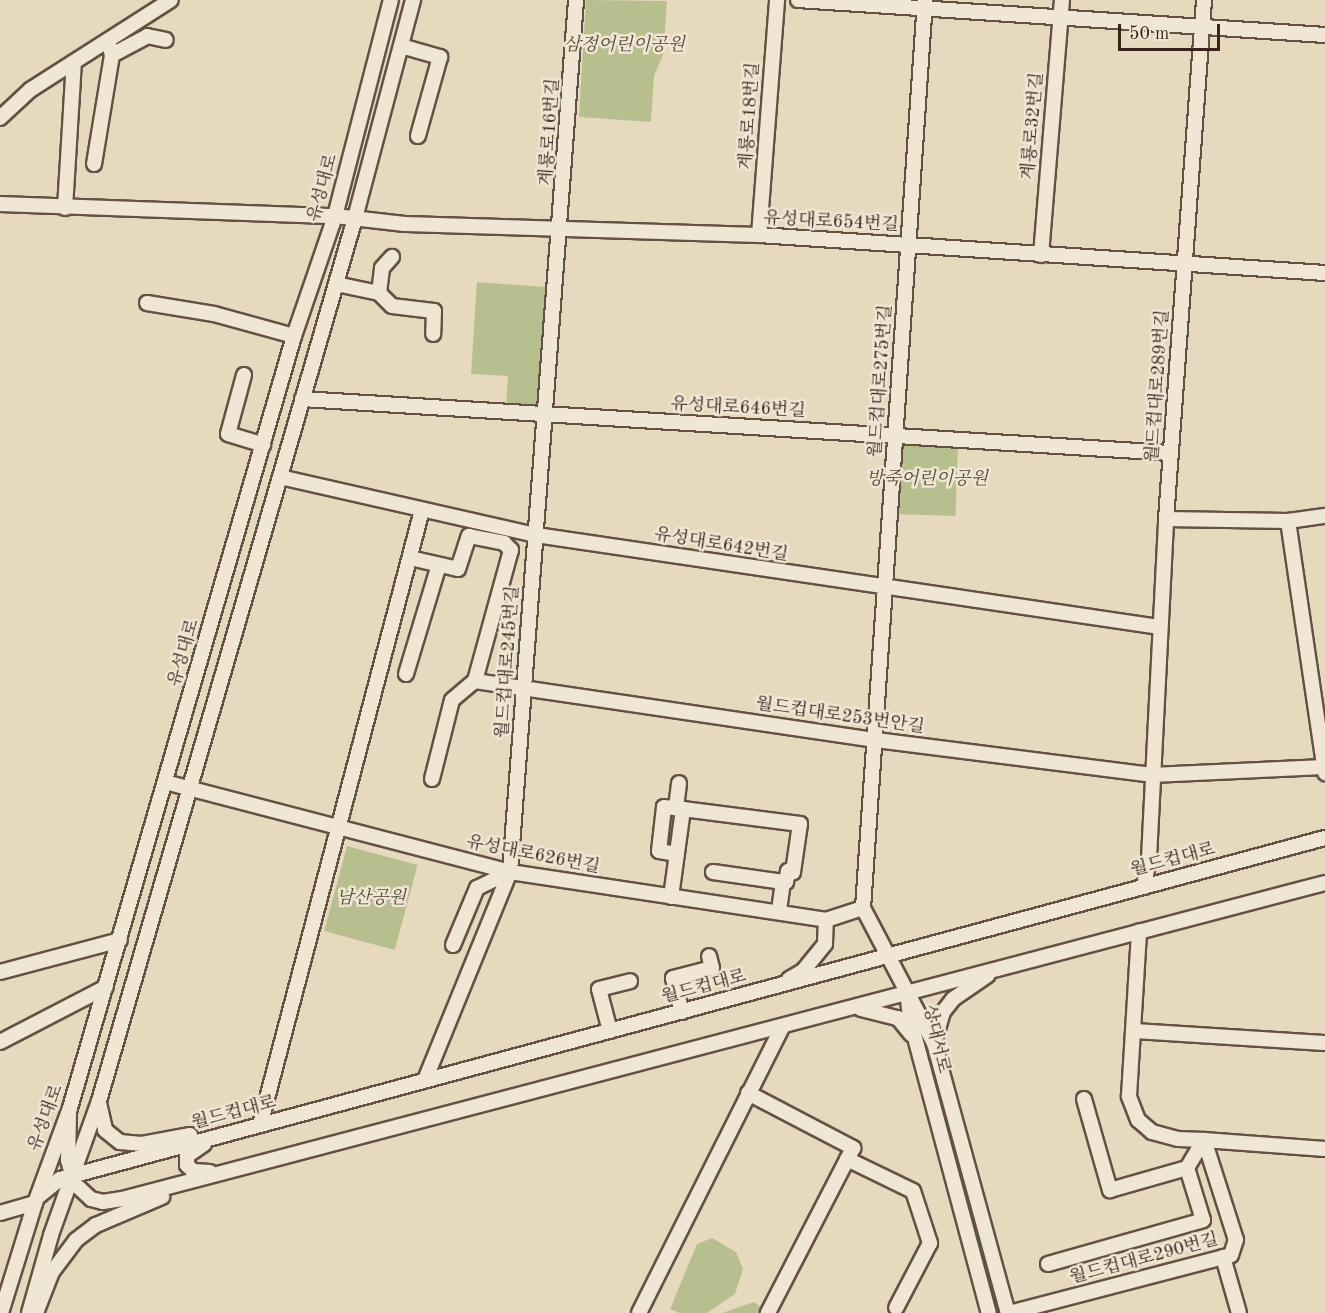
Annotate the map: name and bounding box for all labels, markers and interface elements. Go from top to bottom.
scale bar [1121,12,1223,50]
text: 50 m [1129,25,1169,43]
park label: 삼정어린이공원 [563,34,685,56]
street label: 계룡로18번길 [735,61,765,171]
street label: 계룡로32번길 [1018,71,1048,181]
street label: 계룡로16번길 [535,77,565,187]
street label: 유성대로 [304,152,342,224]
street label: 유성대로654번길 [763,208,899,236]
street label: 월드컵대로275번길 [865,304,897,458]
street label: 월드컵대로289번길 [1142,309,1174,463]
street label: 유성대로646번길 [670,394,806,422]
park label: 방죽어린이공원 [866,468,988,490]
street label: 유성대로642번길 [652,524,790,566]
street label: 월드컵대로245번길 [492,585,524,739]
street label: 유성대로 [164,617,204,689]
street label: 월드컵대로253번안길 [754,693,926,739]
street label: 유성대로626번길 [464,831,602,879]
street label: 월드컵대로 [1128,838,1218,882]
park label: 남산공원 [336,887,406,909]
street label: 월드컵대로 [659,965,749,1009]
street label: 상대서로 [918,1003,954,1075]
street label: 유성대로 [24,1082,68,1154]
street label: 월드컵대로 [189,1091,279,1135]
street label: 월드컵대로290번길 [1067,1229,1221,1289]

